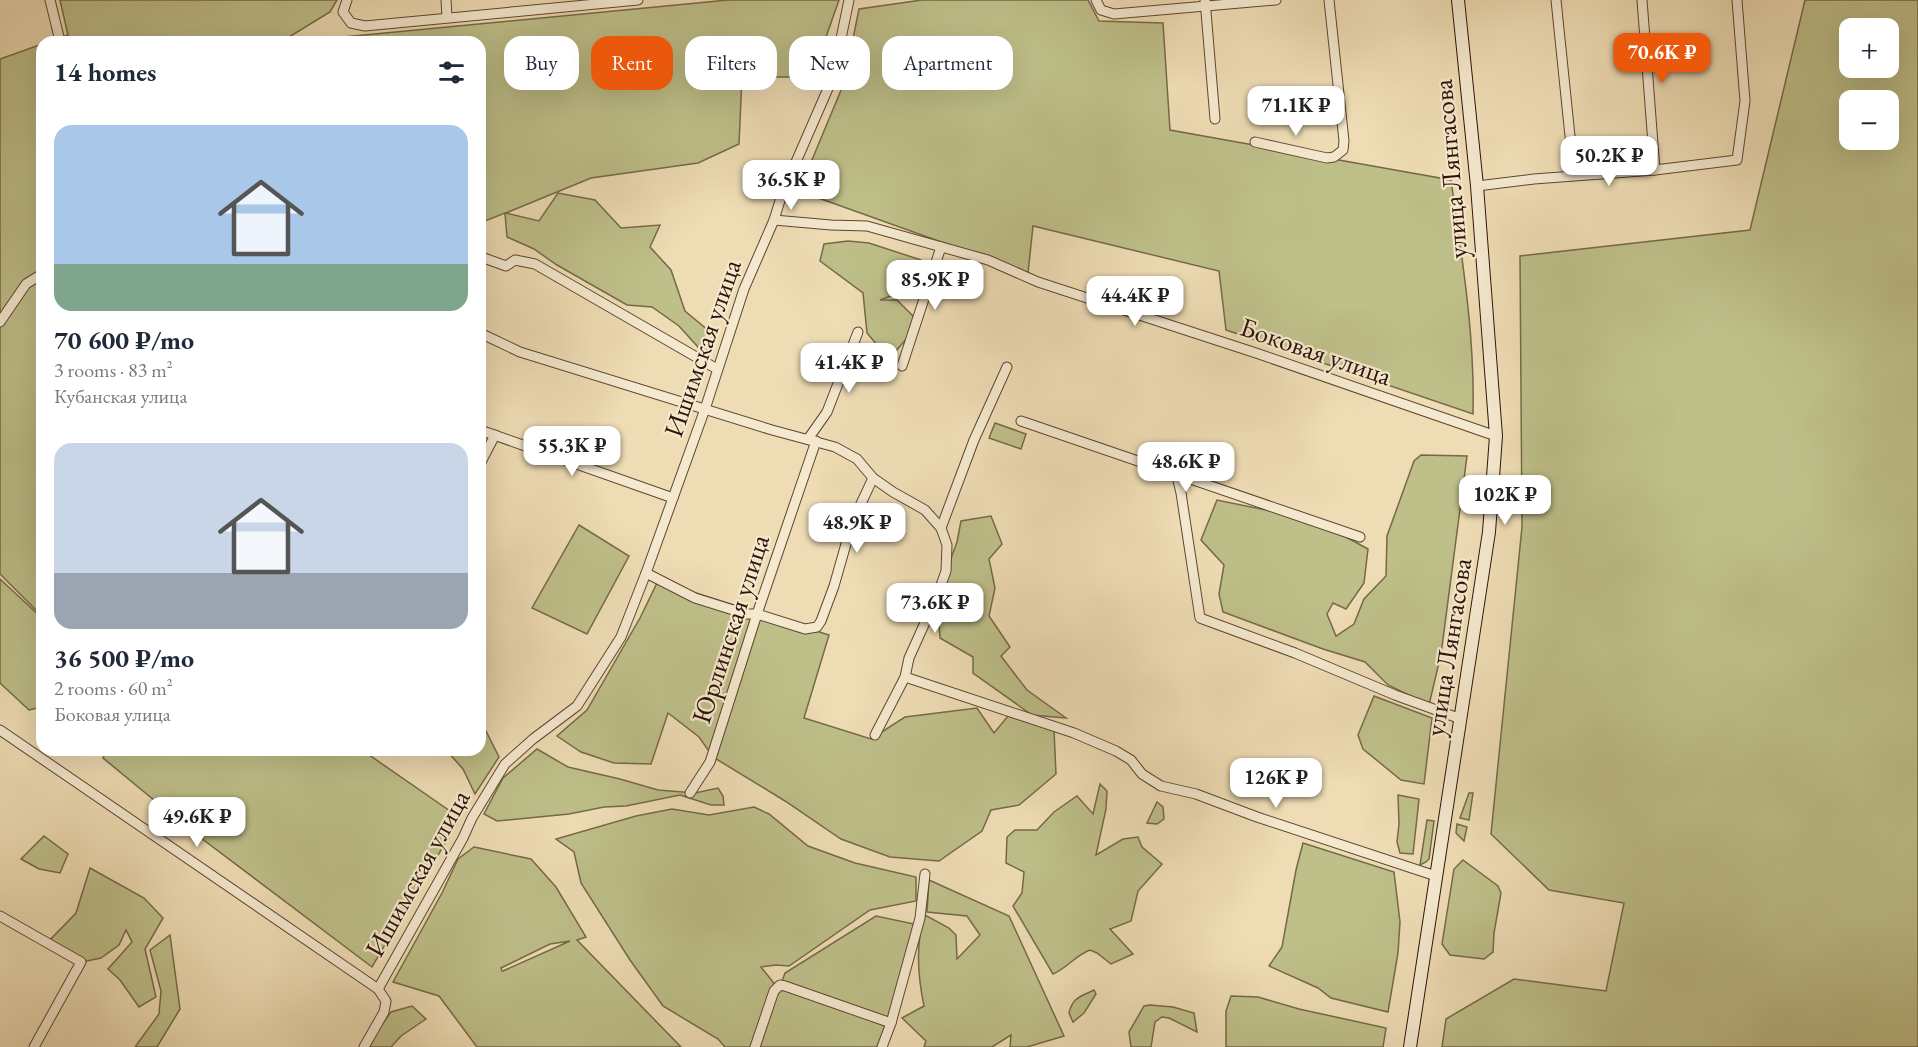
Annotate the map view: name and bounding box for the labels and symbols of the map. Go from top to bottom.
pin: 70.6K ₽ [1607,33,1717,84]
street label: улица Лянгасова [1425,78,1475,260]
pin: 71.1K ₽ [1241,86,1351,137]
pin: 50.2K ₽ [1554,136,1664,187]
pin: 36.5K ₽ [736,160,846,211]
street label: Ишимская улица [655,254,749,442]
pin: 85.9K ₽ [880,260,990,311]
pin: 44.4K ₽ [1080,276,1190,327]
street label: Боковая улица [1236,309,1396,393]
pin: 41.4K ₽ [794,343,904,394]
pin: 55.3K ₽ [517,426,627,477]
pin: 48.6K ₽ [1131,442,1241,493]
pin: 102K ₽ [1456,475,1554,526]
pin: 48.9K ₽ [802,503,912,554]
street label: Юрлинская улица [683,530,777,728]
street label: улица Лянгасова [1417,555,1479,739]
pin: 73.6K ₽ [880,583,990,634]
pin: 126K ₽ [1227,758,1325,809]
street label: Ишимская улица [357,783,477,963]
pin: 49.6K ₽ [142,797,252,848]

